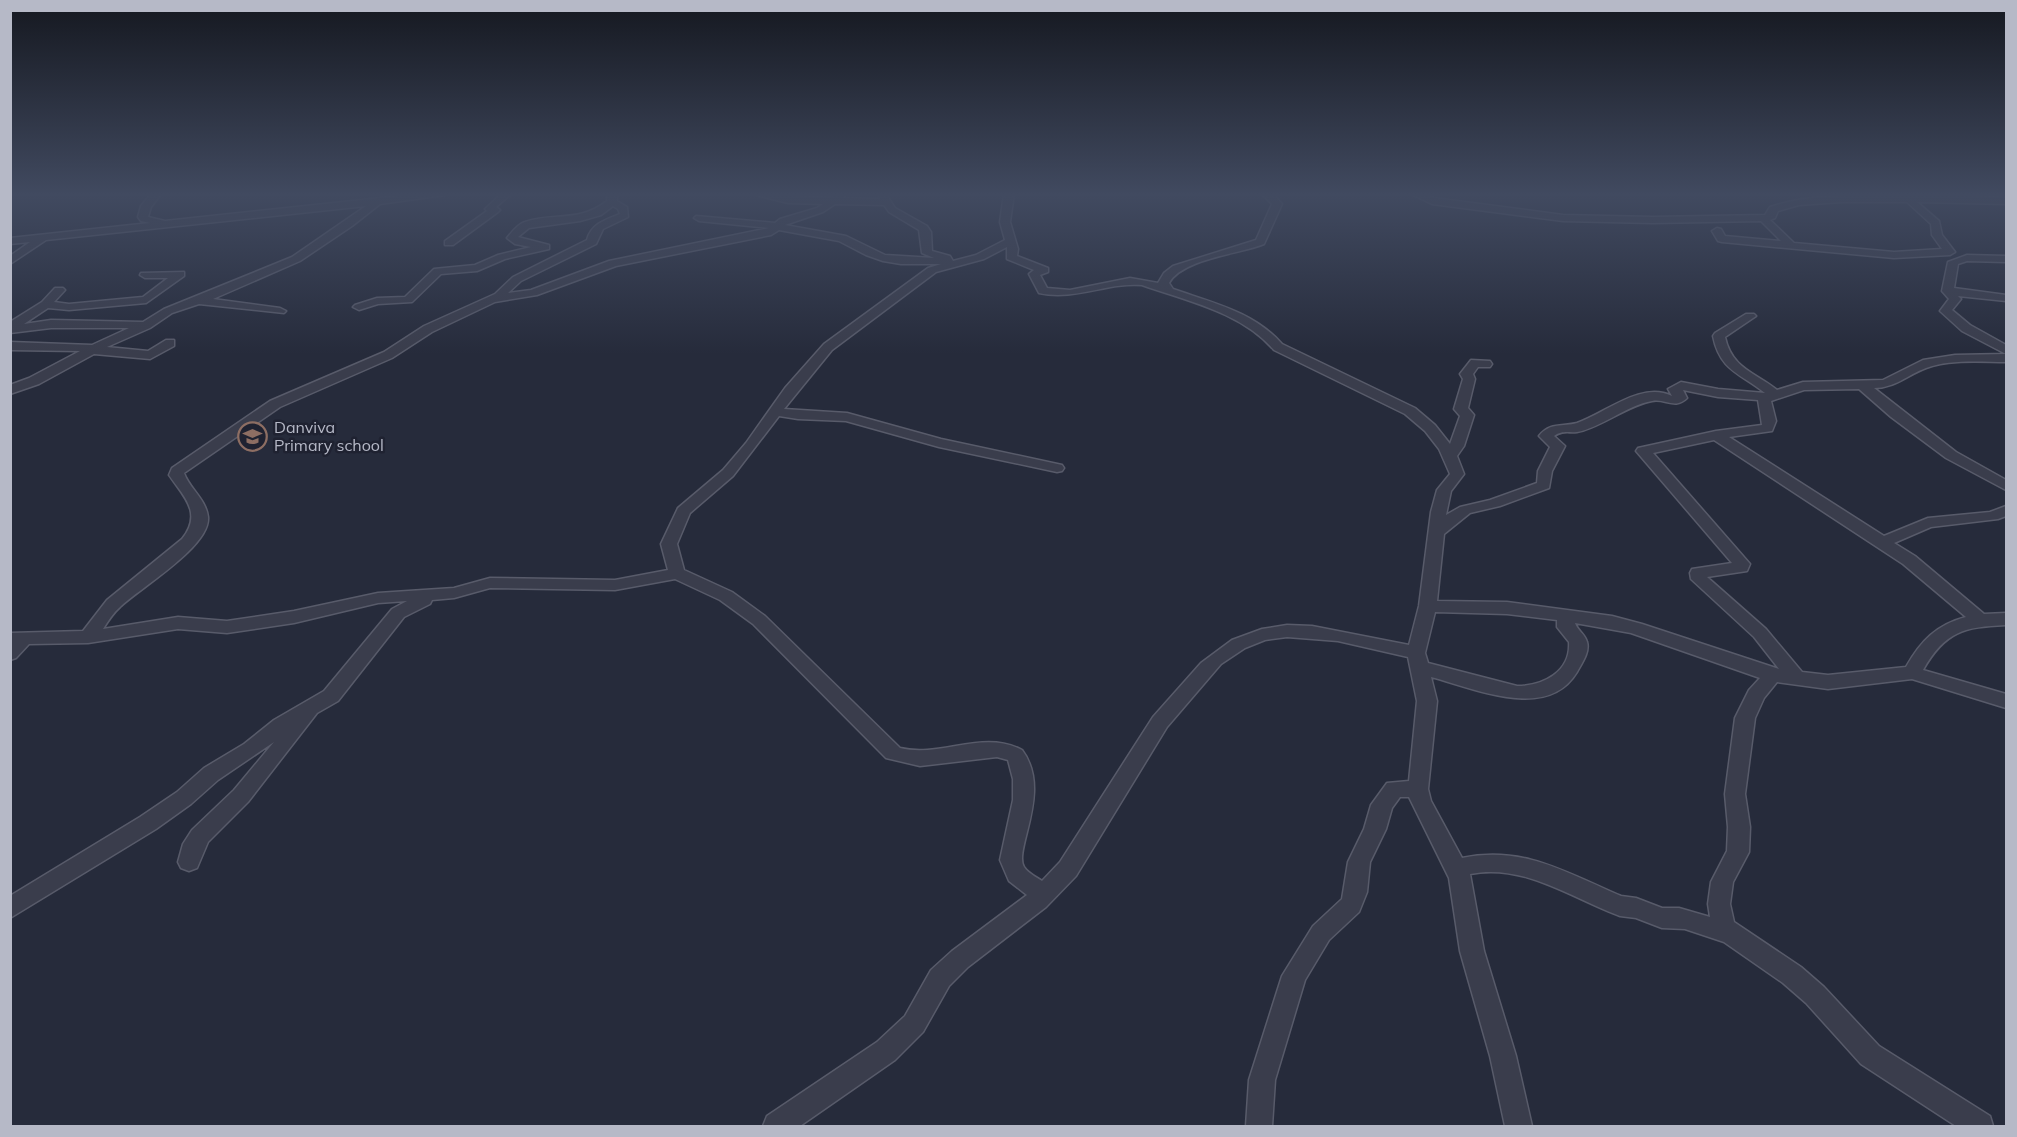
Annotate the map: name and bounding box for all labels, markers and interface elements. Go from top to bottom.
place label: Danviva Primary school [274,417,384,455]
school or university icon: Danviva Primary school [237,420,269,452]

